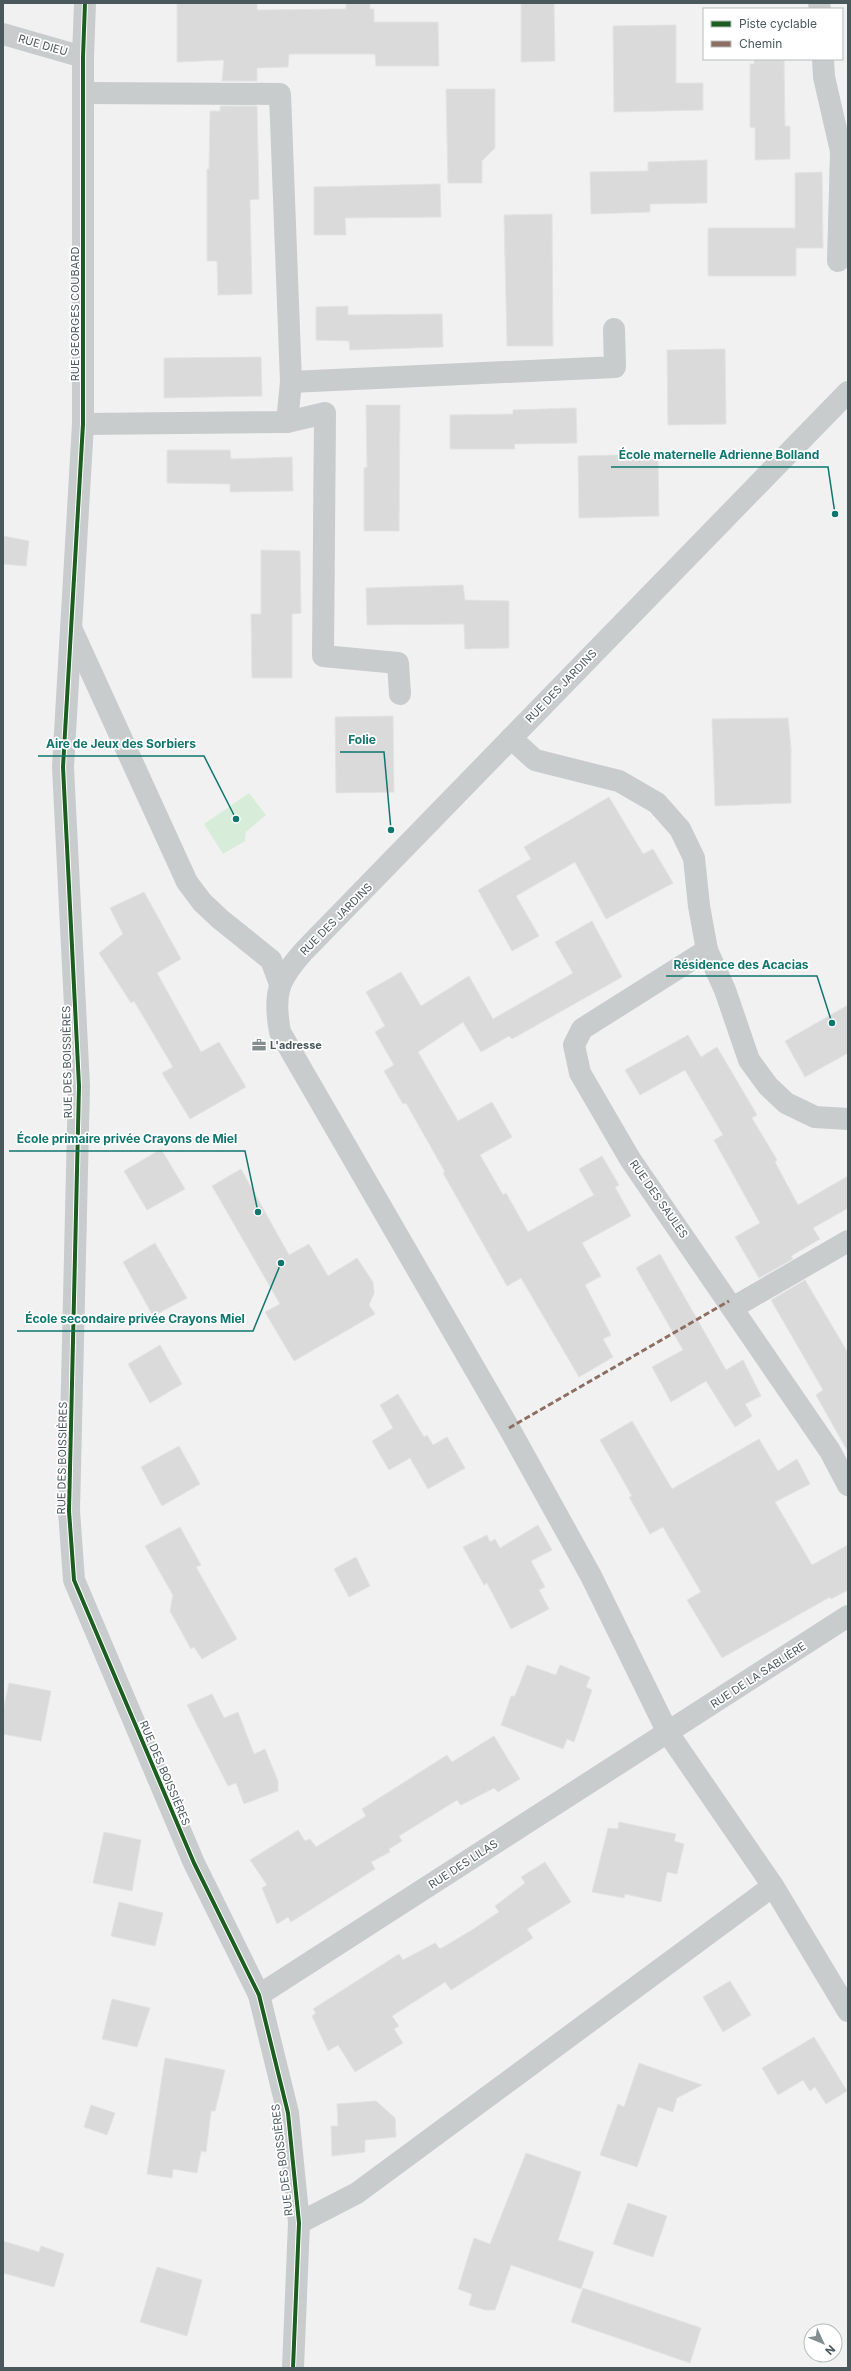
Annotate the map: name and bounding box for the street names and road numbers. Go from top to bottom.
street label: RUE DIEU [17,31,69,59]
street label: RUE GEORGES COUBARD [68,247,82,381]
street label: RUE DES JARDINS [522,646,600,726]
street label: RUE DES JARDINS [297,880,375,958]
street label: RUE DES BOISSIÈRES [59,1006,75,1118]
street label: RUE DES SAULES [627,1157,691,1241]
street label: RUE DES BOISSIÈRES [54,1402,70,1514]
street label: RUE DE LA SABLIÈRE [708,1639,808,1711]
street label: RUE DES BOISSIÈRES [137,1718,193,1828]
street label: RUE DES LILAS [426,1836,500,1892]
street label: RUE DES BOISSIÈRES [268,2103,296,2217]

